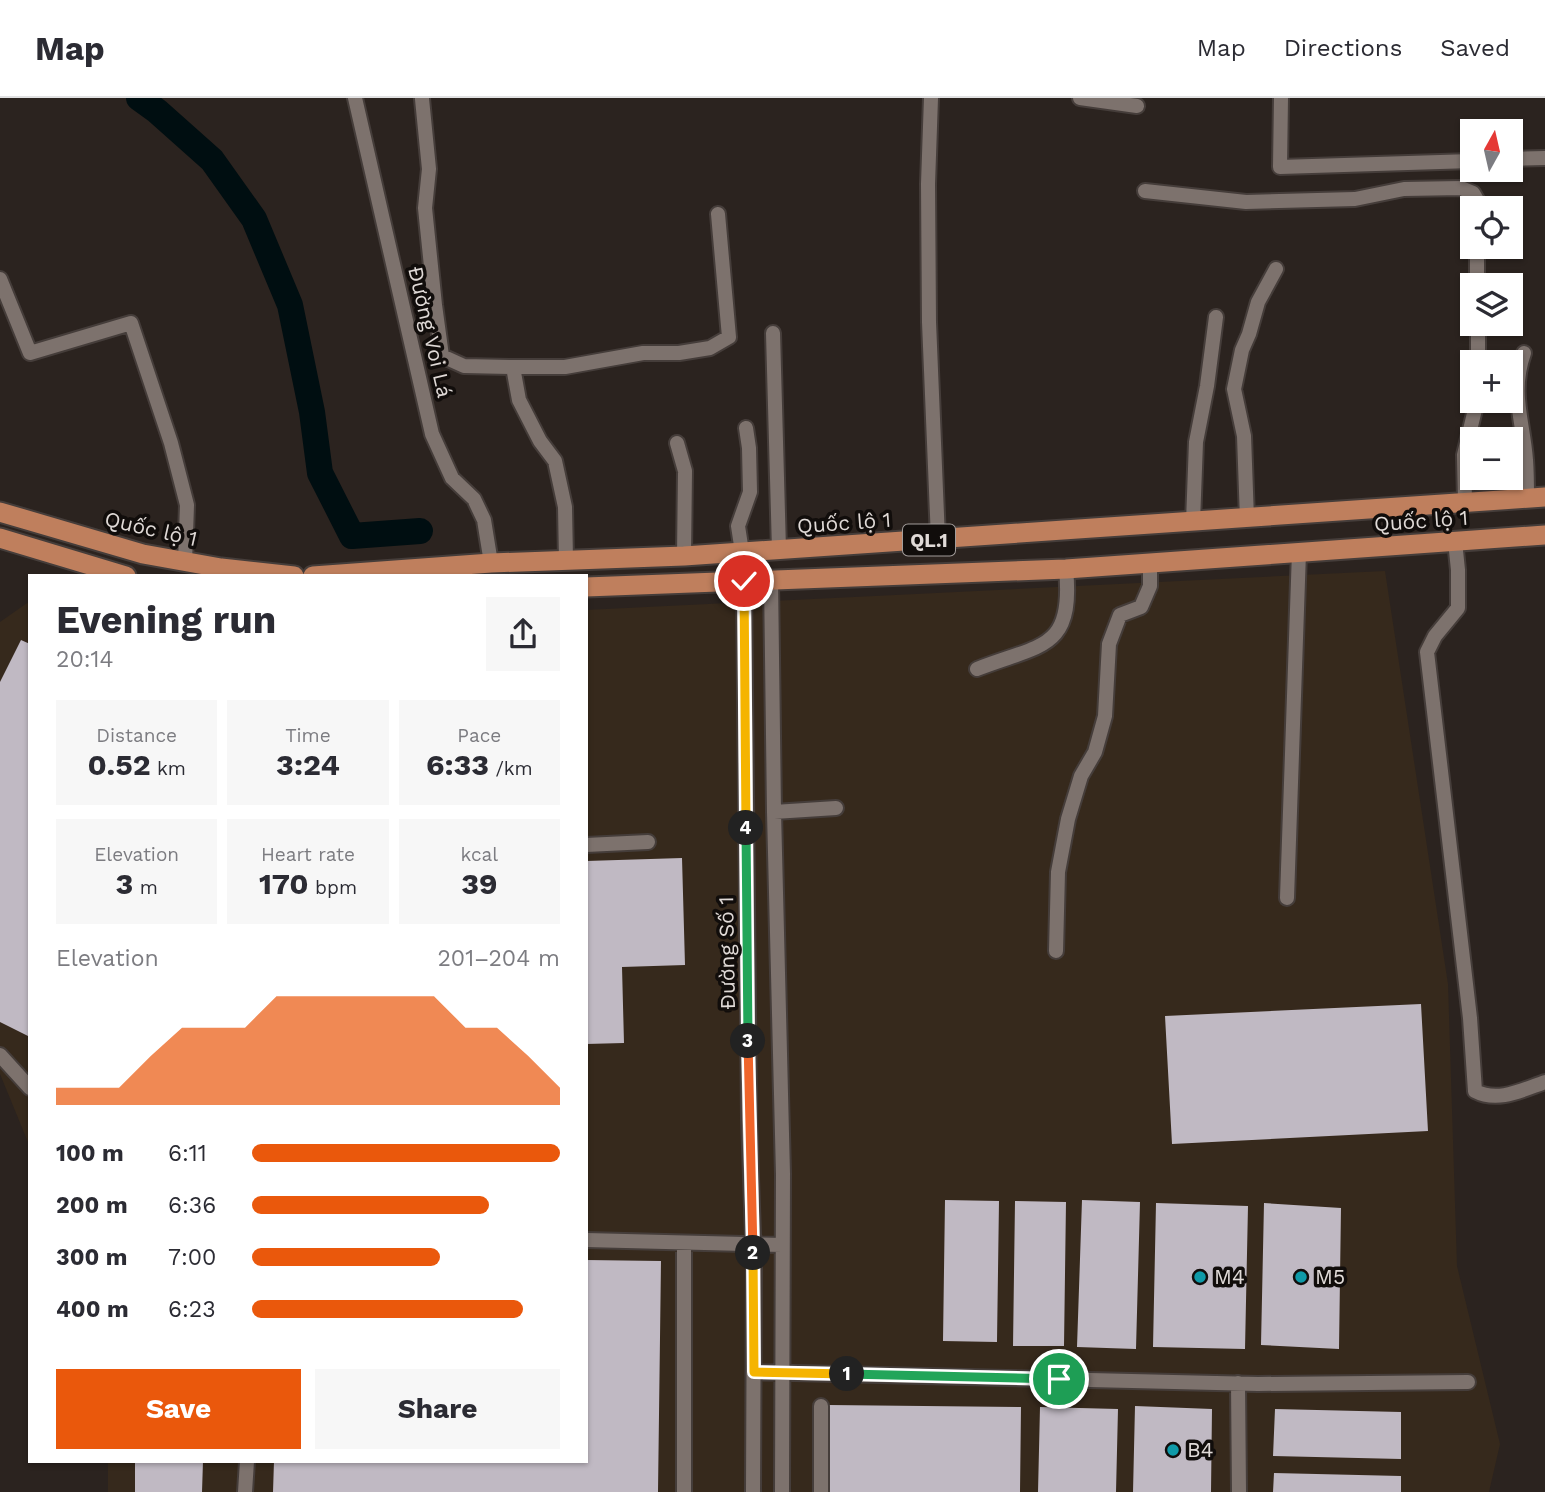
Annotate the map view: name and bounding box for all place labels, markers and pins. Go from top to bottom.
pin [714,551,774,611]
pin: 4 [728,810,764,846]
pin: 3 [730,1024,766,1058]
pin: 2 [736,1236,770,1270]
place label: M4 [1214,1264,1245,1289]
place label: M5 [1315,1264,1345,1289]
marker: M4 [1192,1269,1208,1285]
marker: M5 [1293,1269,1309,1285]
pin [1029,1349,1089,1409]
pin: 1 [830,1356,864,1392]
place label: B4 [1187,1437,1214,1462]
marker: B4 [1165,1442,1181,1458]

